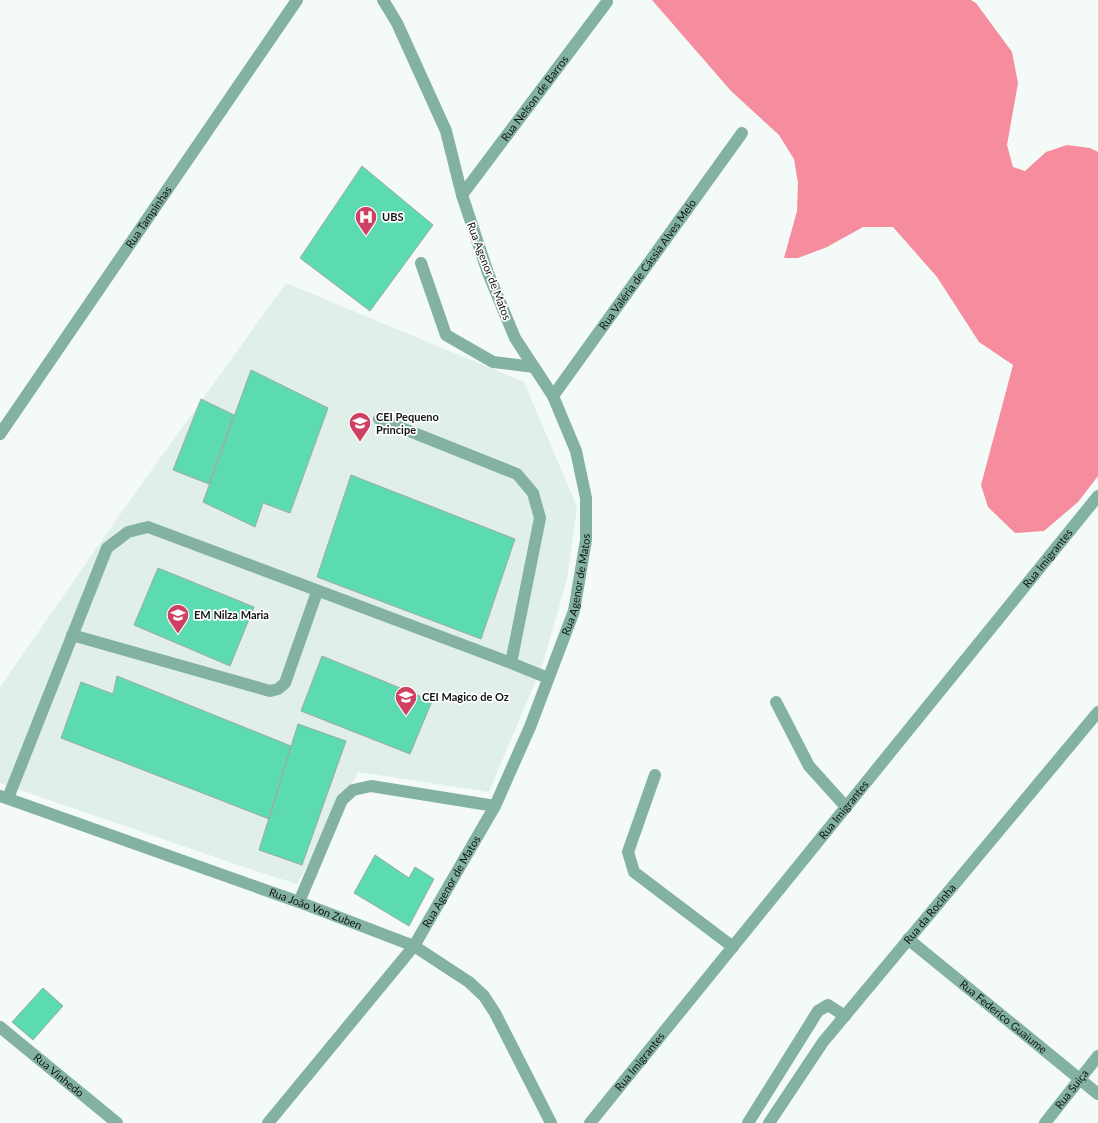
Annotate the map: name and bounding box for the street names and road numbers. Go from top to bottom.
street label: Rua Nelson de Barros [498,52,571,143]
street label: Rua Tampinhas [122,183,174,250]
street label: Rua Valéria de Cássia Alves Melo [596,196,698,332]
street label: Rua Agenor de Matos [465,220,514,322]
street label: Rua Imigrantes [1020,526,1075,590]
street label: Rua Agenor de Matos [558,534,592,637]
street label: Rua Imigrantes [816,778,871,841]
street label: Rua Agenor de Matos [419,833,483,929]
street label: Rua da Rocinha [901,881,958,946]
street label: Rua João Von Zuben [268,885,364,931]
street label: Rua Federico Guaiume [957,977,1050,1056]
street label: Rua Imigrantes [612,1029,667,1093]
street label: Rua Vinhedo [31,1050,87,1099]
street label: Rua Suiça [1052,1067,1091,1111]

